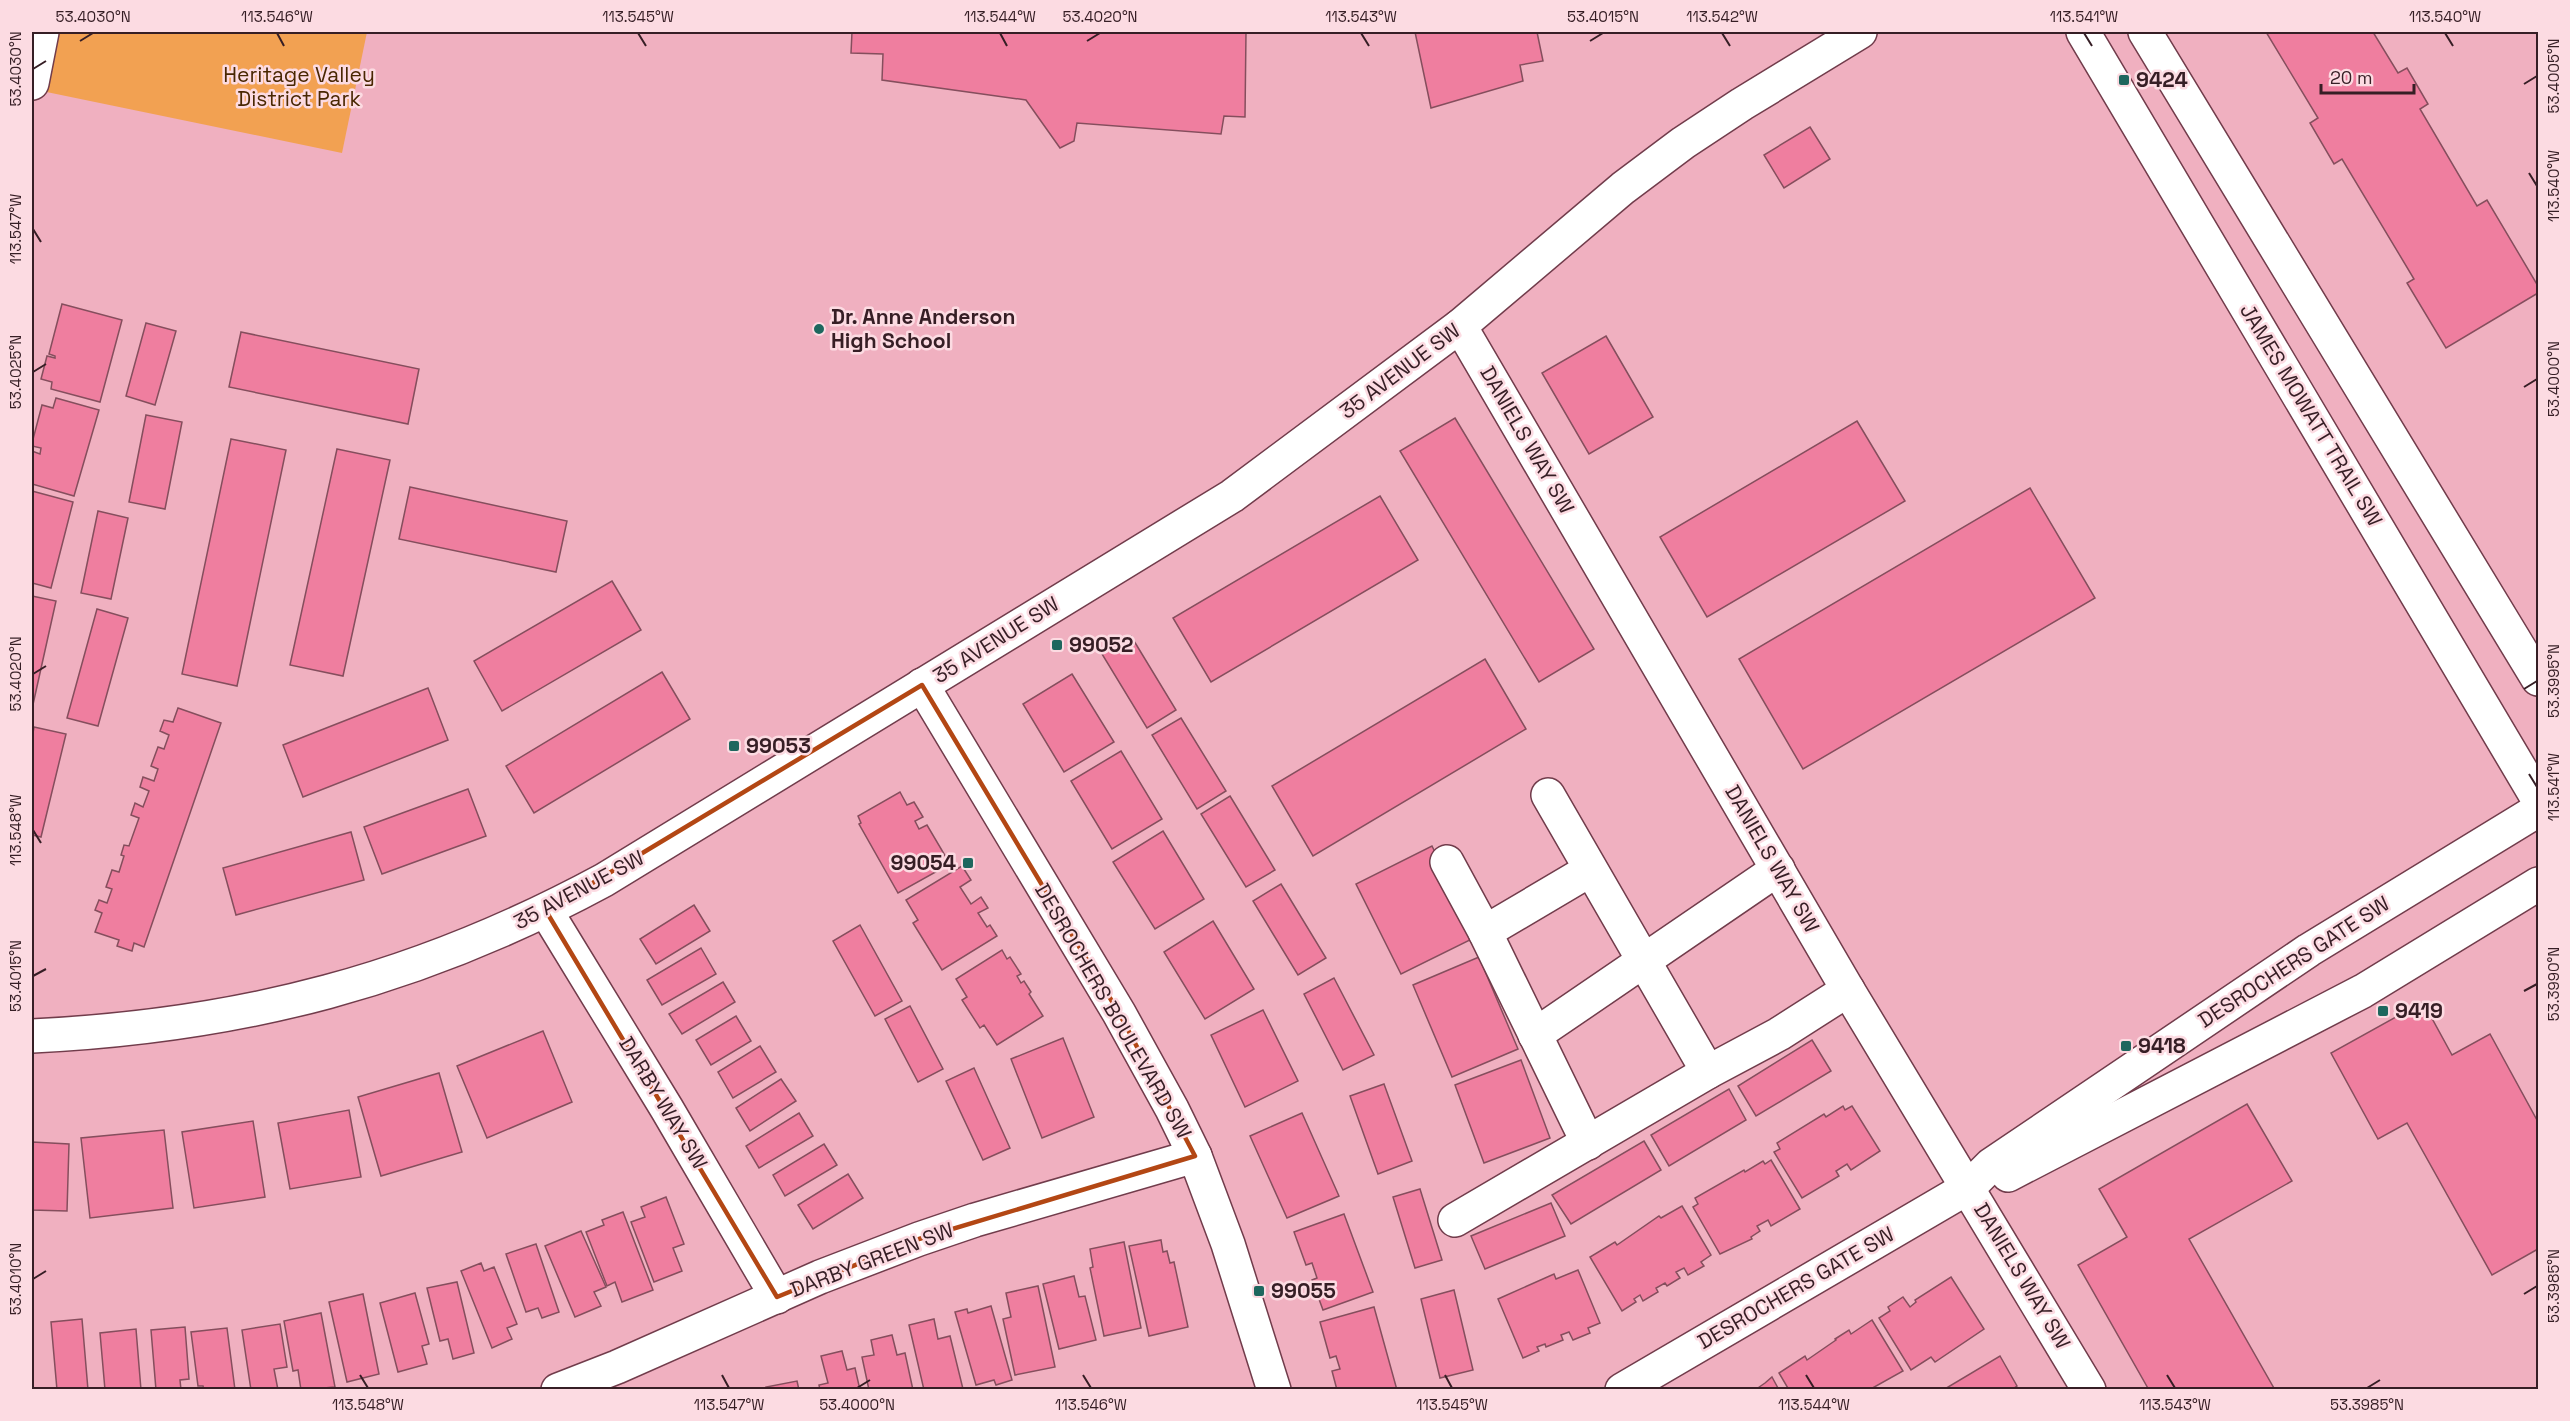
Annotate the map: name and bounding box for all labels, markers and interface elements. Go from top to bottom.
text: 53.4030°N [55,7,131,26]
text: 113.546°W [241,7,313,26]
text: 113.545°W [602,7,674,26]
text: 113.544°W [964,7,1036,26]
text: 53.4020°N [1062,7,1138,26]
text: 113.543°W [1325,7,1397,26]
text: 53.4015°N [1567,7,1639,26]
text: 113.542°W [1686,7,1758,26]
text: 113.541°W [2050,7,2118,26]
text: 113.540°W [2409,7,2481,26]
text: 53.4030°N [6,31,25,107]
text: 53.4005°N [2544,38,2563,114]
scale bar [2321,57,2414,95]
park label: Heritage Valley District Park [223,61,375,112]
place label: 9424 [2136,66,2188,93]
text: 20 m [2330,66,2373,89]
marker: 9424 [2117,73,2131,87]
text: 113.540°W [2544,150,2563,222]
text: 113.547°W [6,194,25,264]
street label: JAMES MOWATT TRAIL SW [2234,298,2389,531]
place label: Dr. Anne Anderson High School [831,303,1015,354]
street label: 35 AVENUE SW [1334,317,1465,425]
marker: Dr. Anne Anderson High School [812,322,826,336]
text: 53.4025°N [6,335,25,409]
text: 53.4000°N [2544,341,2563,417]
street label: DANIELS WAY SW [1474,361,1581,518]
street label: 35 AVENUE SW [928,590,1064,689]
place label: 99052 [1069,631,1133,658]
text: 53.4020°N [6,636,25,712]
marker: 99052 [1050,638,1064,652]
text: 53.3995°N [2544,644,2563,718]
place label: 99053 [746,732,811,759]
marker: 99053 [727,739,741,753]
text: 113.541°W [2544,753,2563,821]
street label: DANIELS WAY SW [1719,780,1826,937]
text: 113.548°W [6,794,25,866]
street label: 35 AVENUE SW [509,844,649,935]
place label: 99054 [890,849,956,876]
marker: 99054 [961,856,975,870]
street label: DESROCHERS BOULEVARD SW [1029,878,1198,1143]
street label: DESROCHERS GATE SW [2193,890,2395,1034]
text: 53.4015°N [6,940,25,1012]
text: 53.3990°N [2544,947,2563,1021]
place label: 9419 [2395,997,2443,1024]
marker: 9419 [2376,1004,2390,1018]
street label: DARBY WAY SW [613,1031,714,1174]
place label: 9418 [2138,1032,2186,1059]
marker: 9418 [2119,1039,2133,1053]
street label: DANIELS WAY SW [1968,1198,2077,1354]
street label: DARBY GREEN SW [786,1216,957,1303]
street label: DESROCHERS GATE SW [1693,1220,1899,1355]
text: 53.4010°N [6,1243,25,1315]
text: 53.3985°N [2544,1249,2563,1323]
place label: 99055 [1271,1277,1336,1304]
marker: 99055 [1252,1284,1266,1298]
text: 113.548°W [332,1395,404,1414]
text: 113.547°W [694,1395,764,1414]
text: 53.4000°N [819,1395,895,1414]
text: 113.546°W [1055,1395,1127,1414]
text: 113.545°W [1416,1395,1488,1414]
text: 113.544°W [1778,1395,1850,1414]
text: 113.543°W [2139,1395,2211,1414]
text: 53.3985°N [2330,1395,2404,1414]

